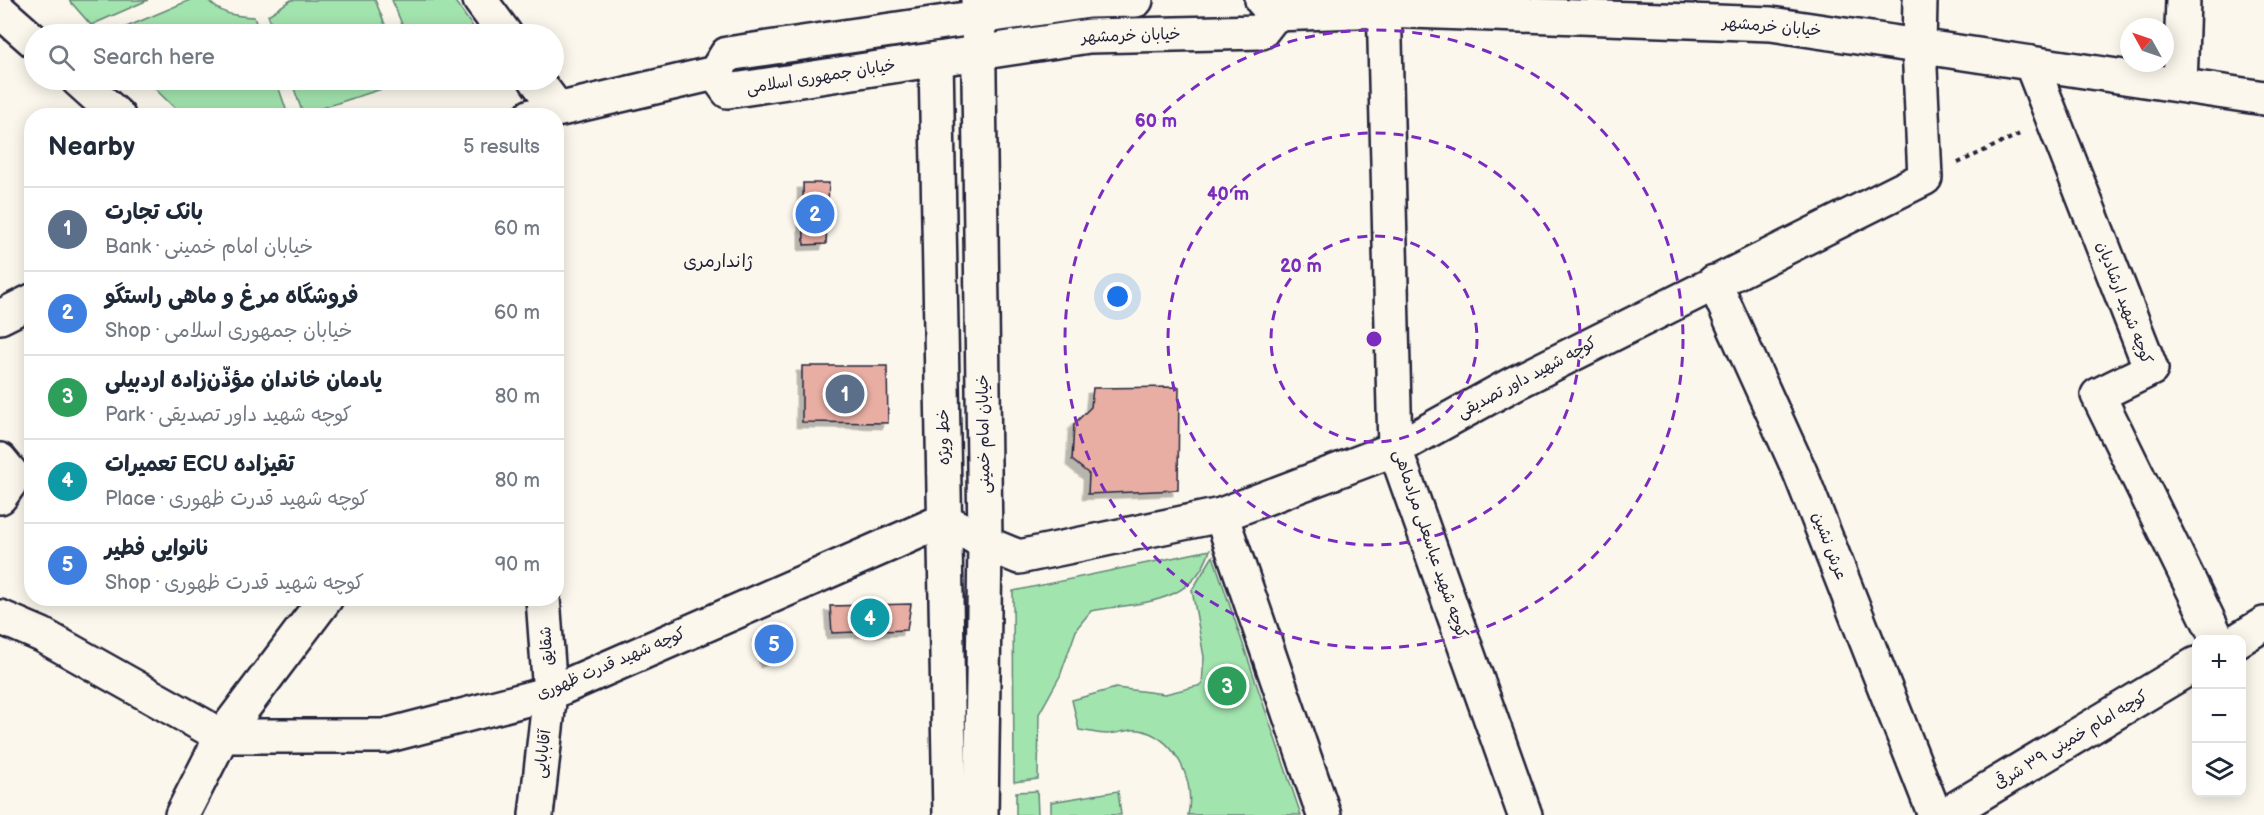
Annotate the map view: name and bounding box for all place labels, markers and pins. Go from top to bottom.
pin: 2 [796,192,834,236]
centre of rings [1364,329,1384,349]
pin: 1 [826,372,864,416]
pin: 4 [850,596,890,640]
pin: 5 [754,622,794,666]
pin: 3 [1208,664,1246,708]

